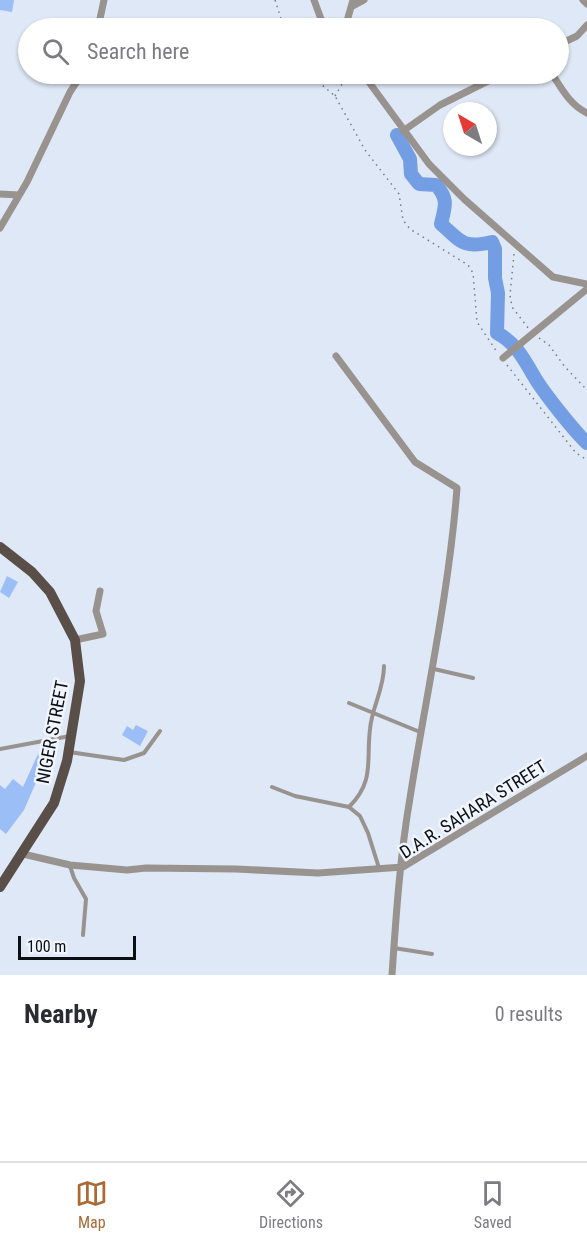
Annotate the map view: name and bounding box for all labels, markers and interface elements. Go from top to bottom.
search box [18,18,569,84]
icon: search [39,35,72,68]
text: Search here [87,39,189,64]
north arrow [443,102,497,156]
street label: NIGER STREET [32,679,72,785]
street label: D.A.R. SAHARA STREET [396,755,550,863]
scale bar [18,933,136,960]
text: 100 m [27,937,66,956]
text: Nearby [24,999,98,1029]
text: 0 results [495,1002,563,1026]
tab: Map [75,1177,108,1232]
tab: Directions [259,1177,323,1232]
tab: Saved [474,1177,512,1232]

